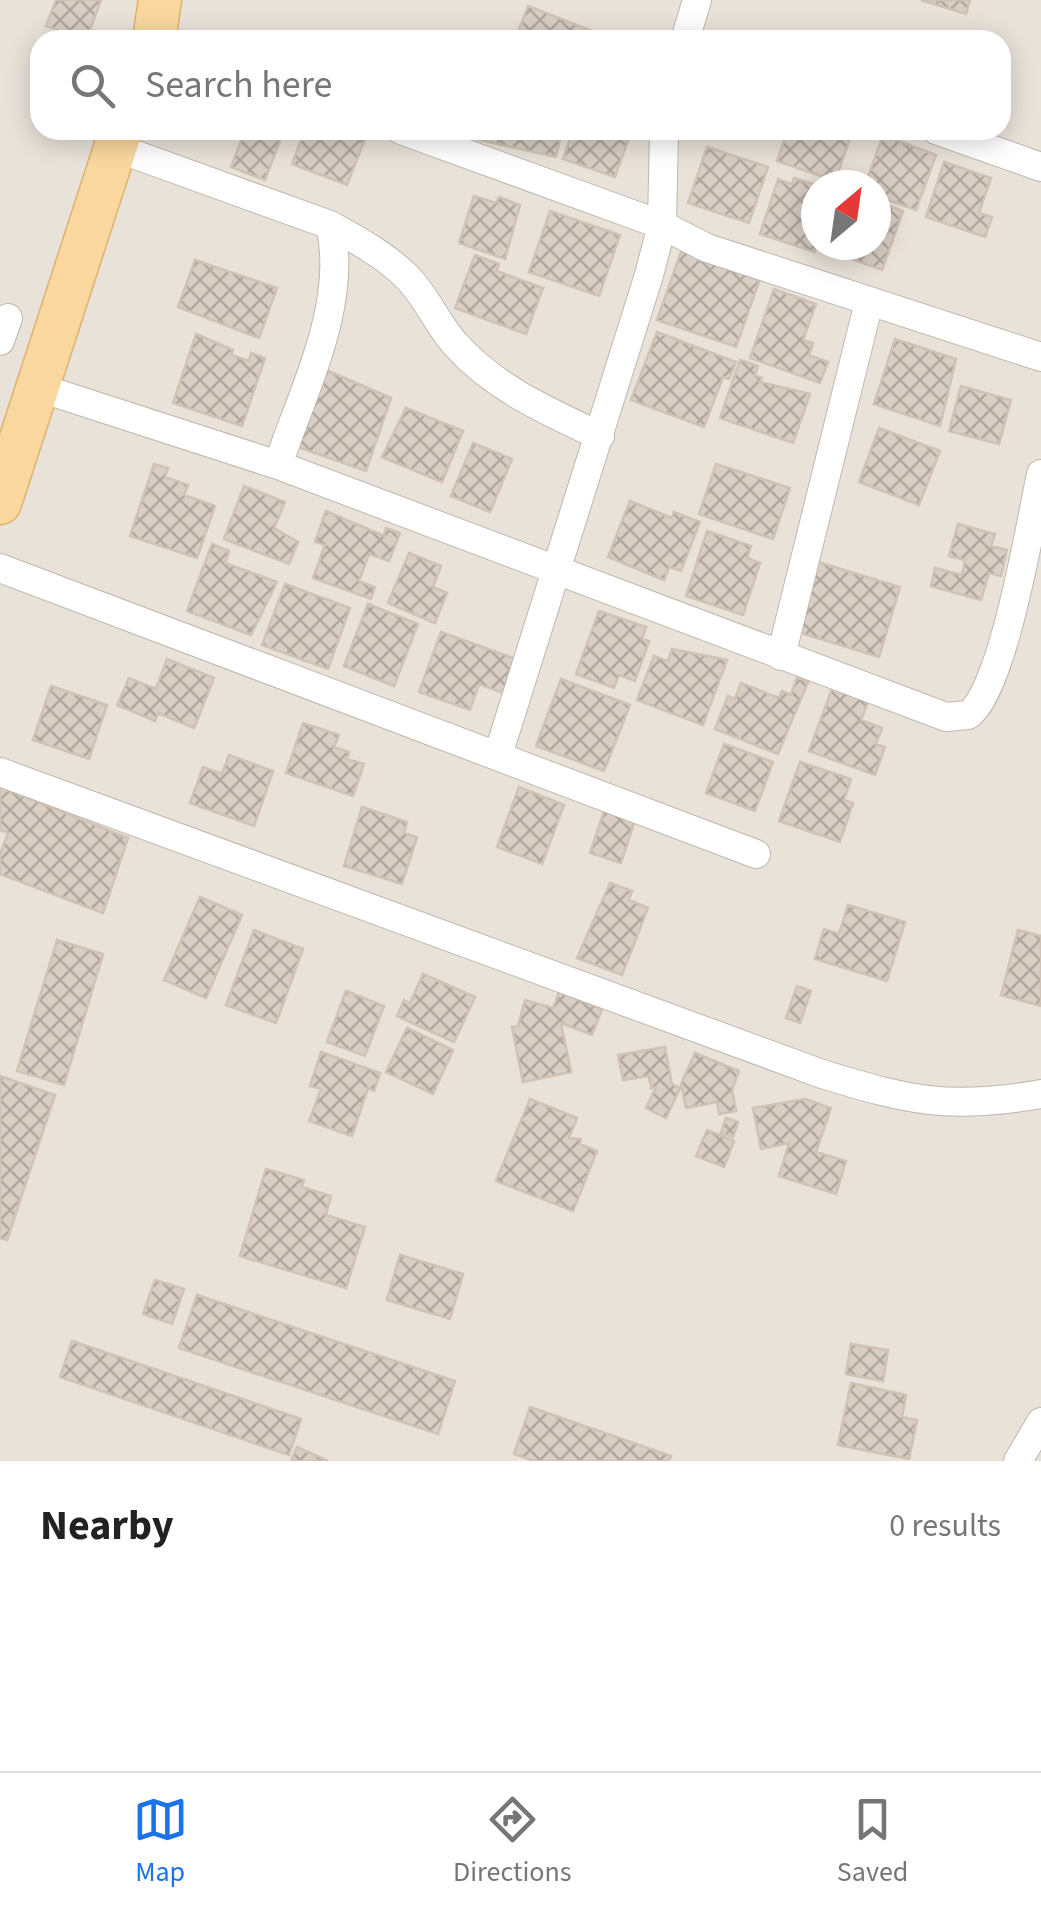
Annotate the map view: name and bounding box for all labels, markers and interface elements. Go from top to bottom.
search box [30,30,1011,140]
icon: search [65,58,120,113]
text: Search here [145,58,332,112]
north arrow [801,170,891,260]
text: Nearby [40,1496,174,1556]
text: 0 results [889,1503,1001,1549]
tab: Map [133,1792,188,1892]
tab: Directions [453,1792,572,1892]
tab: Saved [837,1792,908,1892]

